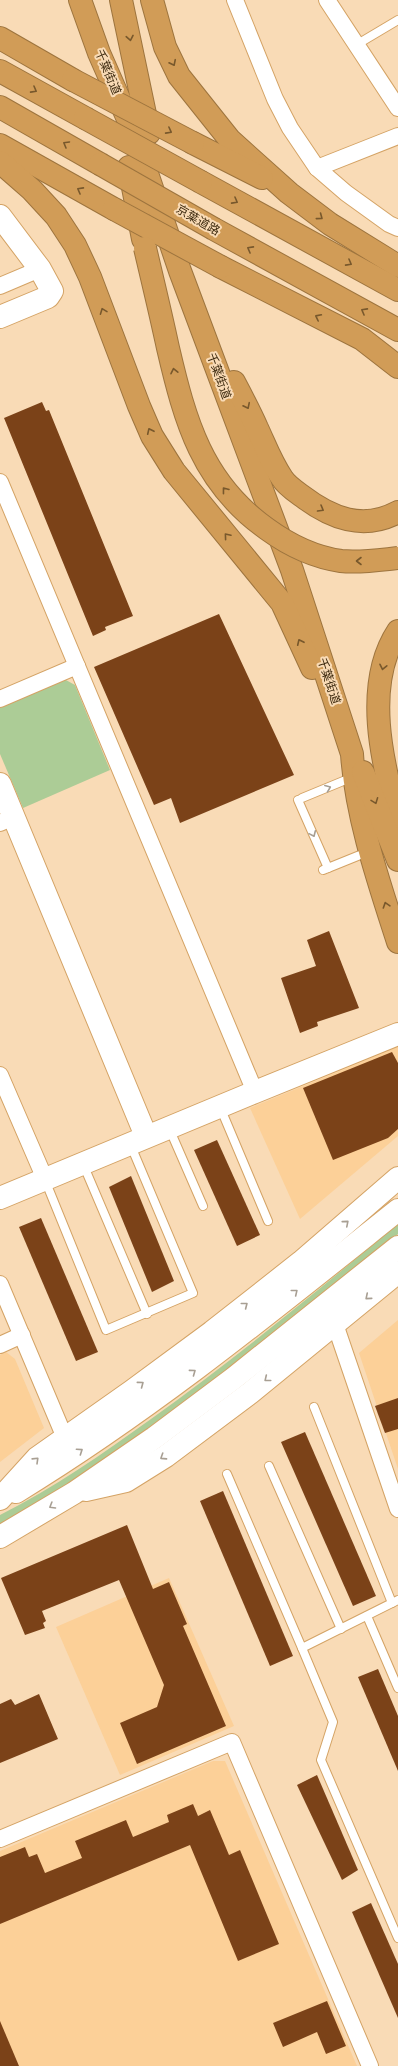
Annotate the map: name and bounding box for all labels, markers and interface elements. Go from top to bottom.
one-way arrow [125,35,134,41]
street label: 千葉街道 [92,46,126,97]
one-way arrow [168,59,176,67]
one-way arrow [30,85,37,93]
one-way arrow [165,126,172,134]
one-way arrow [63,142,70,149]
one-way arrow [77,187,84,195]
one-way arrow [231,196,239,203]
street label: 京葉道路 [174,200,223,238]
one-way arrow [316,212,323,219]
one-way arrow [246,246,254,254]
one-way arrow [345,259,353,266]
one-way arrow [99,307,107,314]
one-way arrow [360,309,368,316]
one-way arrow [315,314,322,322]
street label: 千葉街道 [204,350,236,401]
one-way arrow [170,368,178,375]
one-way arrow [242,402,249,409]
one-way arrow [148,428,155,436]
one-way arrow [222,487,229,494]
one-way arrow [317,504,324,511]
one-way arrow [225,533,232,541]
one-way arrow [356,557,362,565]
one-way arrow [297,639,305,647]
street label: 千葉街道 [315,655,345,706]
one-way arrow [380,663,388,670]
one-way arrow [324,784,331,792]
one-way arrow [371,798,379,805]
one-way arrow [308,829,316,837]
one-way arrow [382,901,391,908]
one-way arrow [341,1221,348,1228]
one-way arrow [291,1290,298,1297]
one-way arrow [365,1292,373,1299]
one-way arrow [240,1303,247,1310]
one-way arrow [188,1370,195,1377]
one-way arrow [265,1374,272,1381]
one-way arrow [137,1382,144,1389]
one-way arrow [76,1449,83,1456]
one-way arrow [161,1452,168,1459]
one-way arrow [31,1457,39,1465]
one-way arrow [49,1502,56,1509]

